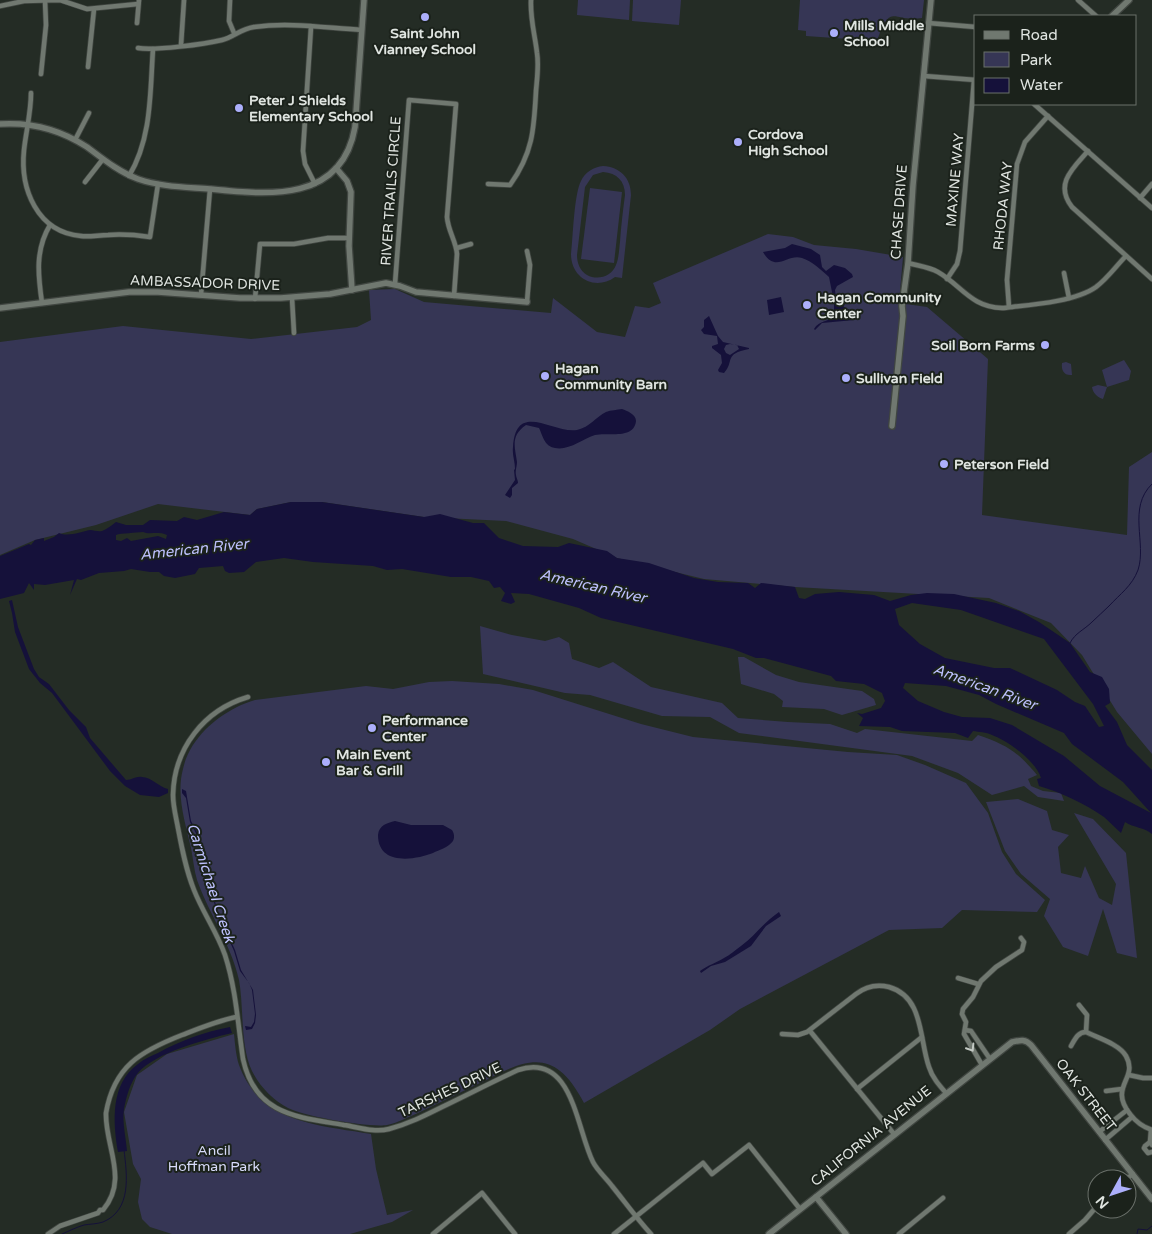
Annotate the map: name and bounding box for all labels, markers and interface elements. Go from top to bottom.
marker: Saint John Vianney School [419,11,431,23]
legend [974,15,1137,105]
place label: Mills Middle School [844,17,924,50]
place label: Saint John Vianney School [374,25,476,58]
text: Road [1020,26,1058,44]
marker: Mills Middle School [828,27,840,39]
text: Park [1020,51,1052,69]
text: Water [1020,76,1063,94]
place label: Peter J Shields Elementary School [249,92,373,125]
marker: Peter J Shields Elementary School [233,102,245,114]
street label: RIVER TRAILS CIRCLE [377,116,405,266]
place label: Cordova High School [748,126,828,159]
street label: MAXINE WAY [942,132,968,228]
marker: Cordova High School [732,136,744,148]
street label: RHODA WAY [990,161,1016,251]
street label: CHASE DRIVE [887,164,911,260]
street label: AMBASSADOR DRIVE [130,272,281,294]
place label: Hagan Community Center [817,289,942,322]
marker: Hagan Community Center [801,299,813,311]
place label: Soil Born Farms [931,337,1035,354]
marker: Soil Born Farms [1039,339,1051,351]
place label: Hagan Community Barn [555,360,667,393]
marker: Hagan Community Barn [539,370,551,382]
place label: Sullivan Field [856,370,943,387]
marker: Sullivan Field [840,372,852,384]
place label: Peterson Field [954,456,1049,473]
marker: Peterson Field [938,458,950,470]
water label: American River [139,534,251,564]
water label: American River [538,565,650,608]
water label: American River [931,660,1041,715]
place label: Performance Center [382,712,468,745]
marker: Performance Center [366,722,378,734]
place label: Main Event Bar & Grill [336,746,411,779]
marker: Main Event Bar & Grill [320,756,332,768]
water label: Carmichael Creek [183,821,239,947]
one-way arrow [965,1042,974,1052]
street label: OAK STREET [1052,1055,1120,1135]
street label: TARSHES DRIVE [396,1059,504,1121]
street label: CALIFORNIA AVENUE [807,1082,935,1190]
park label: Ancil Hoffman Park [168,1142,261,1175]
north arrow [1087,1169,1137,1219]
text: N [1092,1192,1113,1212]

